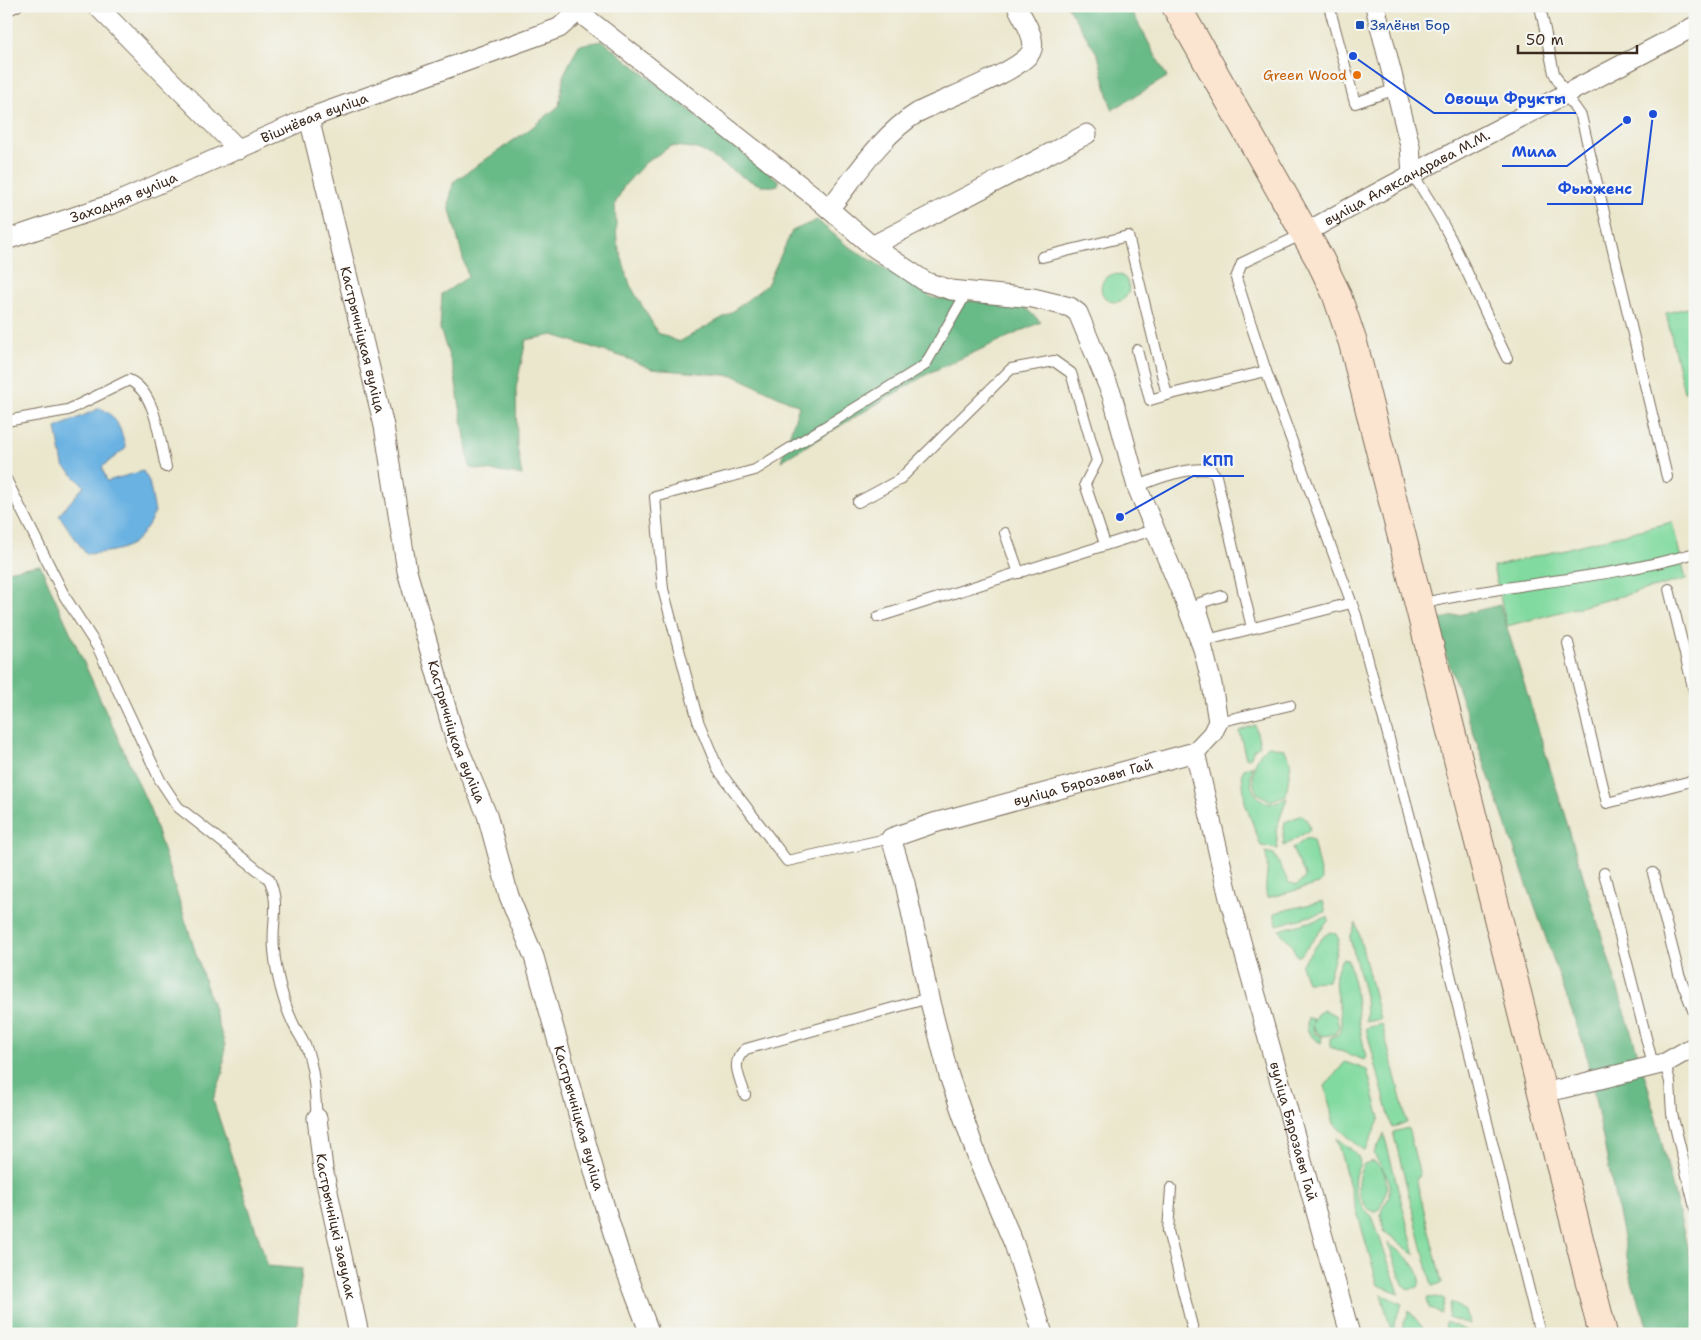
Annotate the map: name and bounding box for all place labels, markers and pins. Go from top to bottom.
place label: Зялёны Бор [1370,16,1450,34]
marker: Зялёны Бор [1354,19,1366,31]
place label: Green Wood [1263,66,1347,84]
marker: Green Wood [1351,69,1363,81]
callout: Овощи Фрукты [1434,83,1576,113]
callout: Мила [1502,136,1567,166]
callout: Фьюженс [1547,174,1642,204]
callout: КПП [1193,446,1244,476]

